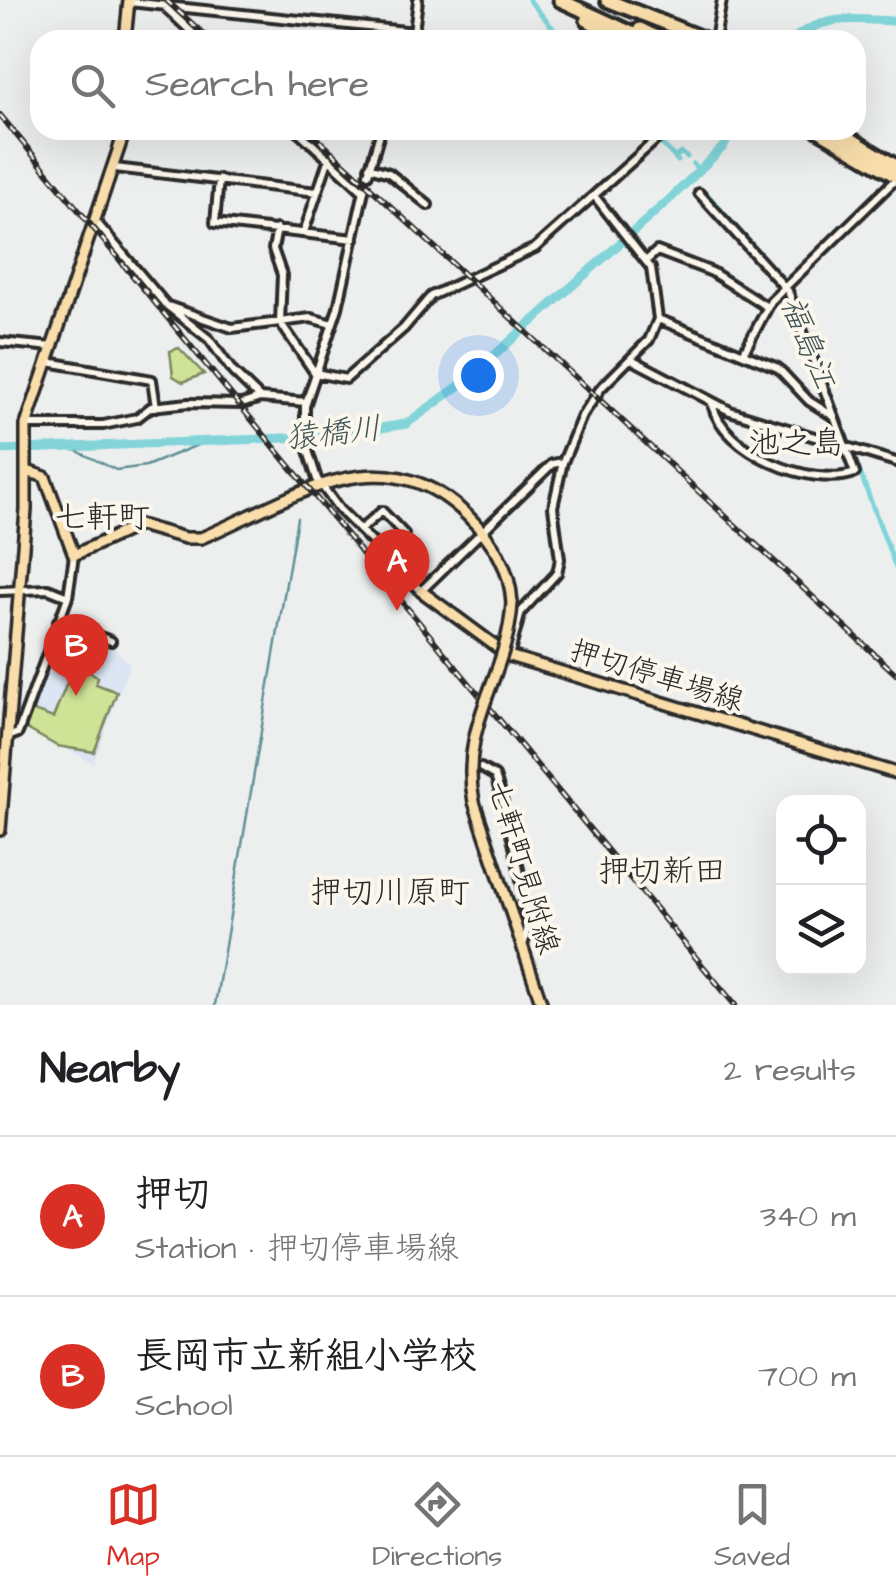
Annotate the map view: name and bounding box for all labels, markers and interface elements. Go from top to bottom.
search box [30,30,866,140]
icon: search [65,58,120,113]
text: Search here [145,59,369,111]
water label: 福島江 [769,290,847,396]
your location [453,350,504,401]
water label: 猿橋川 [283,406,383,461]
district label: 池之島 [748,421,844,466]
district label: 七軒町 [54,495,150,540]
pin: A [364,528,430,611]
pin: B [44,614,108,696]
street label: 押切停車場線 [565,630,749,722]
street label: 七軒町見附線 [477,775,569,959]
map controls [776,795,866,975]
button: locate [776,795,866,885]
district label: 押切新田 [598,849,726,894]
district label: 押切川原町 [310,870,470,915]
button: layers [776,885,866,975]
text: Nearby [40,1041,180,1099]
text: 2 results [724,1048,856,1093]
text: 押切 [135,1169,211,1221]
text: A [62,1194,83,1239]
text: 340 m [760,1194,856,1239]
text: Station · 押切停車場線 [135,1226,459,1271]
text: 長岡市立新組小学校 [135,1331,477,1383]
text: B [61,1354,84,1399]
text: 700 m [758,1354,856,1399]
text: School [135,1383,233,1428]
tab: Map [106,1477,161,1576]
tab: Directions [372,1477,502,1576]
tab: Saved [714,1477,790,1576]

